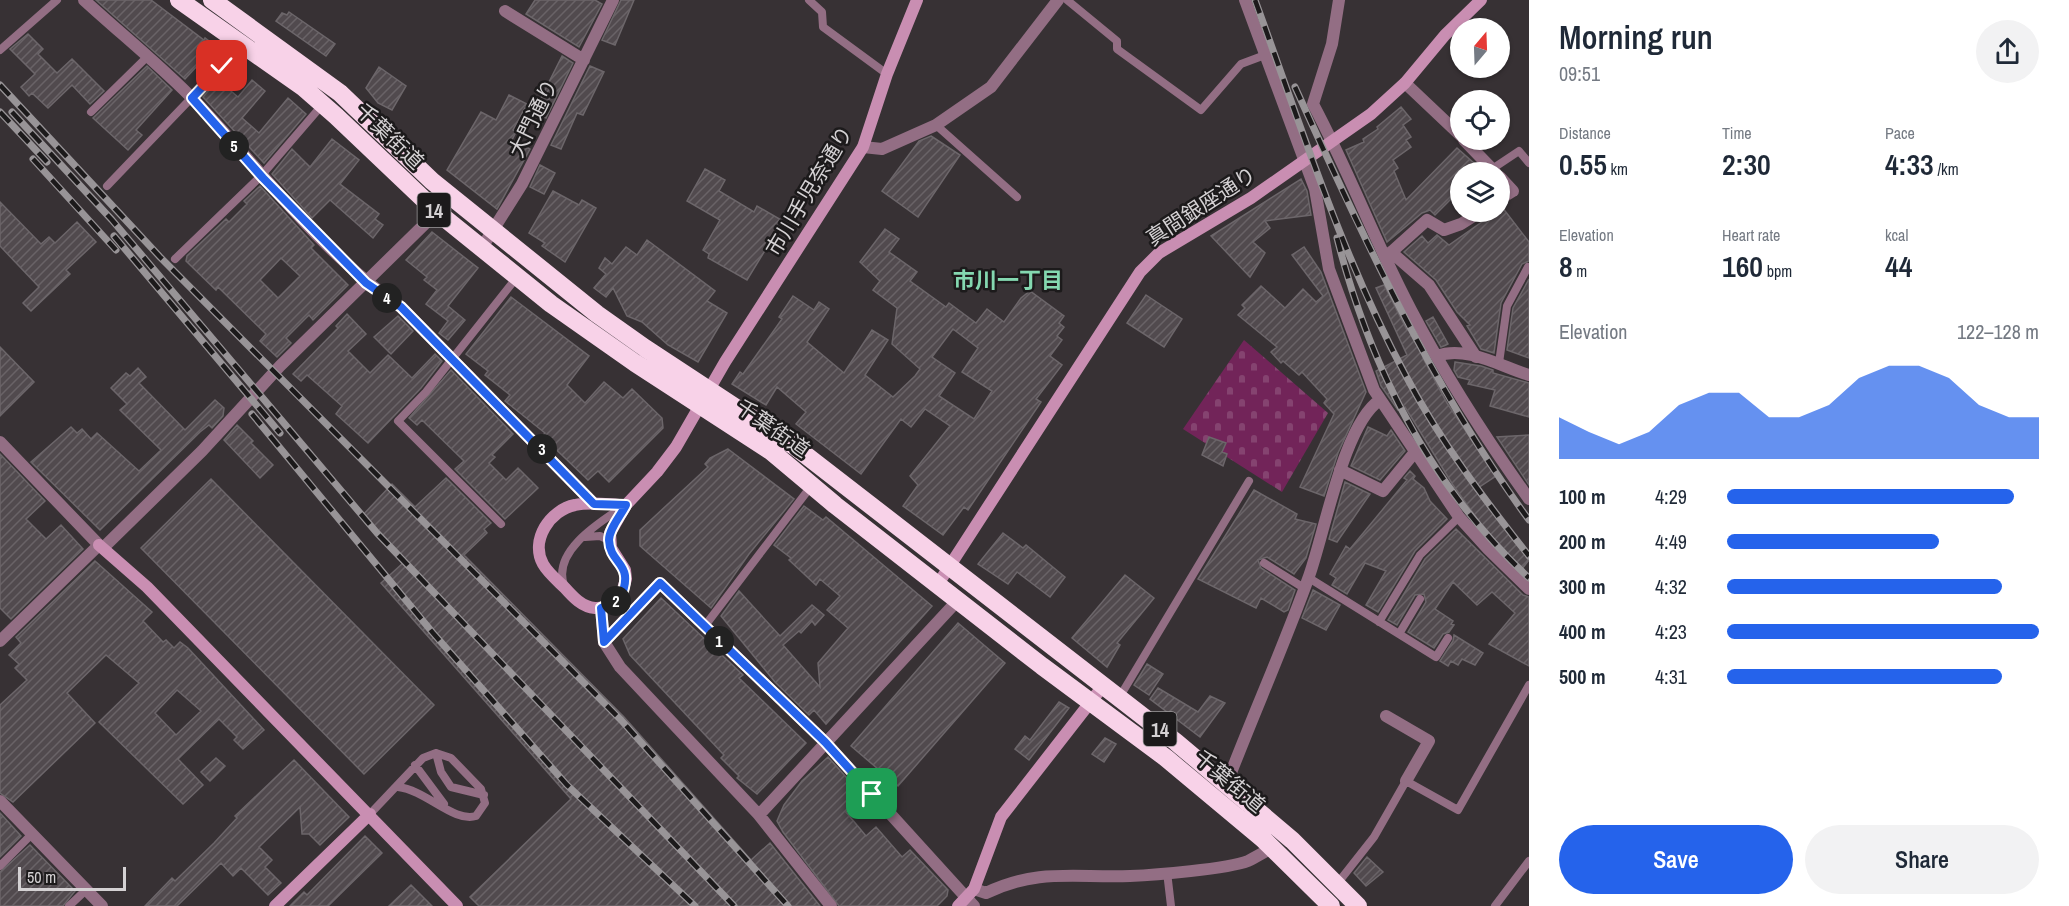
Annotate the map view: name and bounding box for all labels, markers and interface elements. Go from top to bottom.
text: Morning run [1559,15,1713,59]
north arrow [1450,18,1510,78]
map controls [1450,18,1510,222]
button: share [1976,20,2039,83]
pin [196,40,247,91]
icon: check [205,49,238,82]
text: 09:51 [1559,60,1600,87]
street label: 大門通り [502,74,564,162]
button: locate [1450,90,1510,150]
street label: 千葉街道 [350,96,430,176]
street label: 市川手児奈通り [759,121,859,261]
text: Distance [1559,122,1611,144]
text: Time [1722,122,1752,144]
text: Pace [1885,122,1915,144]
pin: 5 [219,131,249,161]
text: 5 [230,135,238,157]
text: 0.55 [1559,144,1607,184]
text: 2:30 [1722,144,1771,184]
text: 4:33 [1885,144,1934,184]
text: km [1607,158,1628,180]
text: /km [1934,158,1959,180]
street label: 真間銀座通り [1140,160,1262,252]
button: layers [1450,162,1510,222]
road number: 14 [418,193,450,227]
text: Elevation [1559,224,1614,246]
text: Heart rate [1722,224,1780,246]
text: kcal [1885,224,1908,246]
text: 8 [1559,246,1573,286]
text: 160 [1722,246,1763,286]
text: 44 [1885,246,1912,286]
text: m [1573,260,1587,282]
text: bpm [1763,260,1792,282]
district label: 市川一丁目 [953,265,1063,295]
pin: 4 [372,283,402,313]
text: 4 [383,287,391,309]
text: Elevation [1559,318,1627,345]
text: 122–128 m [1957,318,2039,345]
street label: 千葉街道 [730,392,816,464]
pin: 3 [527,434,557,464]
text: 3 [538,438,546,460]
text: 100 m [1559,483,1606,510]
text: 4:29 [1655,483,1687,510]
text: 200 m [1559,528,1606,555]
text: 4:49 [1655,528,1687,555]
text: 300 m [1559,573,1606,600]
text: 4:32 [1655,573,1687,600]
pin: 2 [601,586,631,616]
text: 2 [612,590,620,612]
text: 400 m [1559,618,1606,645]
text: 4:23 [1655,618,1687,645]
pin: 1 [704,626,734,656]
text: 1 [715,630,723,652]
text: 500 m [1559,663,1606,690]
text: 4:31 [1655,663,1687,690]
road number: 14 [1144,712,1176,746]
street label: 千葉街道 [1189,743,1271,819]
pin [846,768,897,819]
icon: arrive [855,777,888,810]
button: Save [1559,825,1793,894]
button: Share [1805,825,2039,894]
scale bar [18,864,126,892]
text: 50 m [27,866,56,888]

